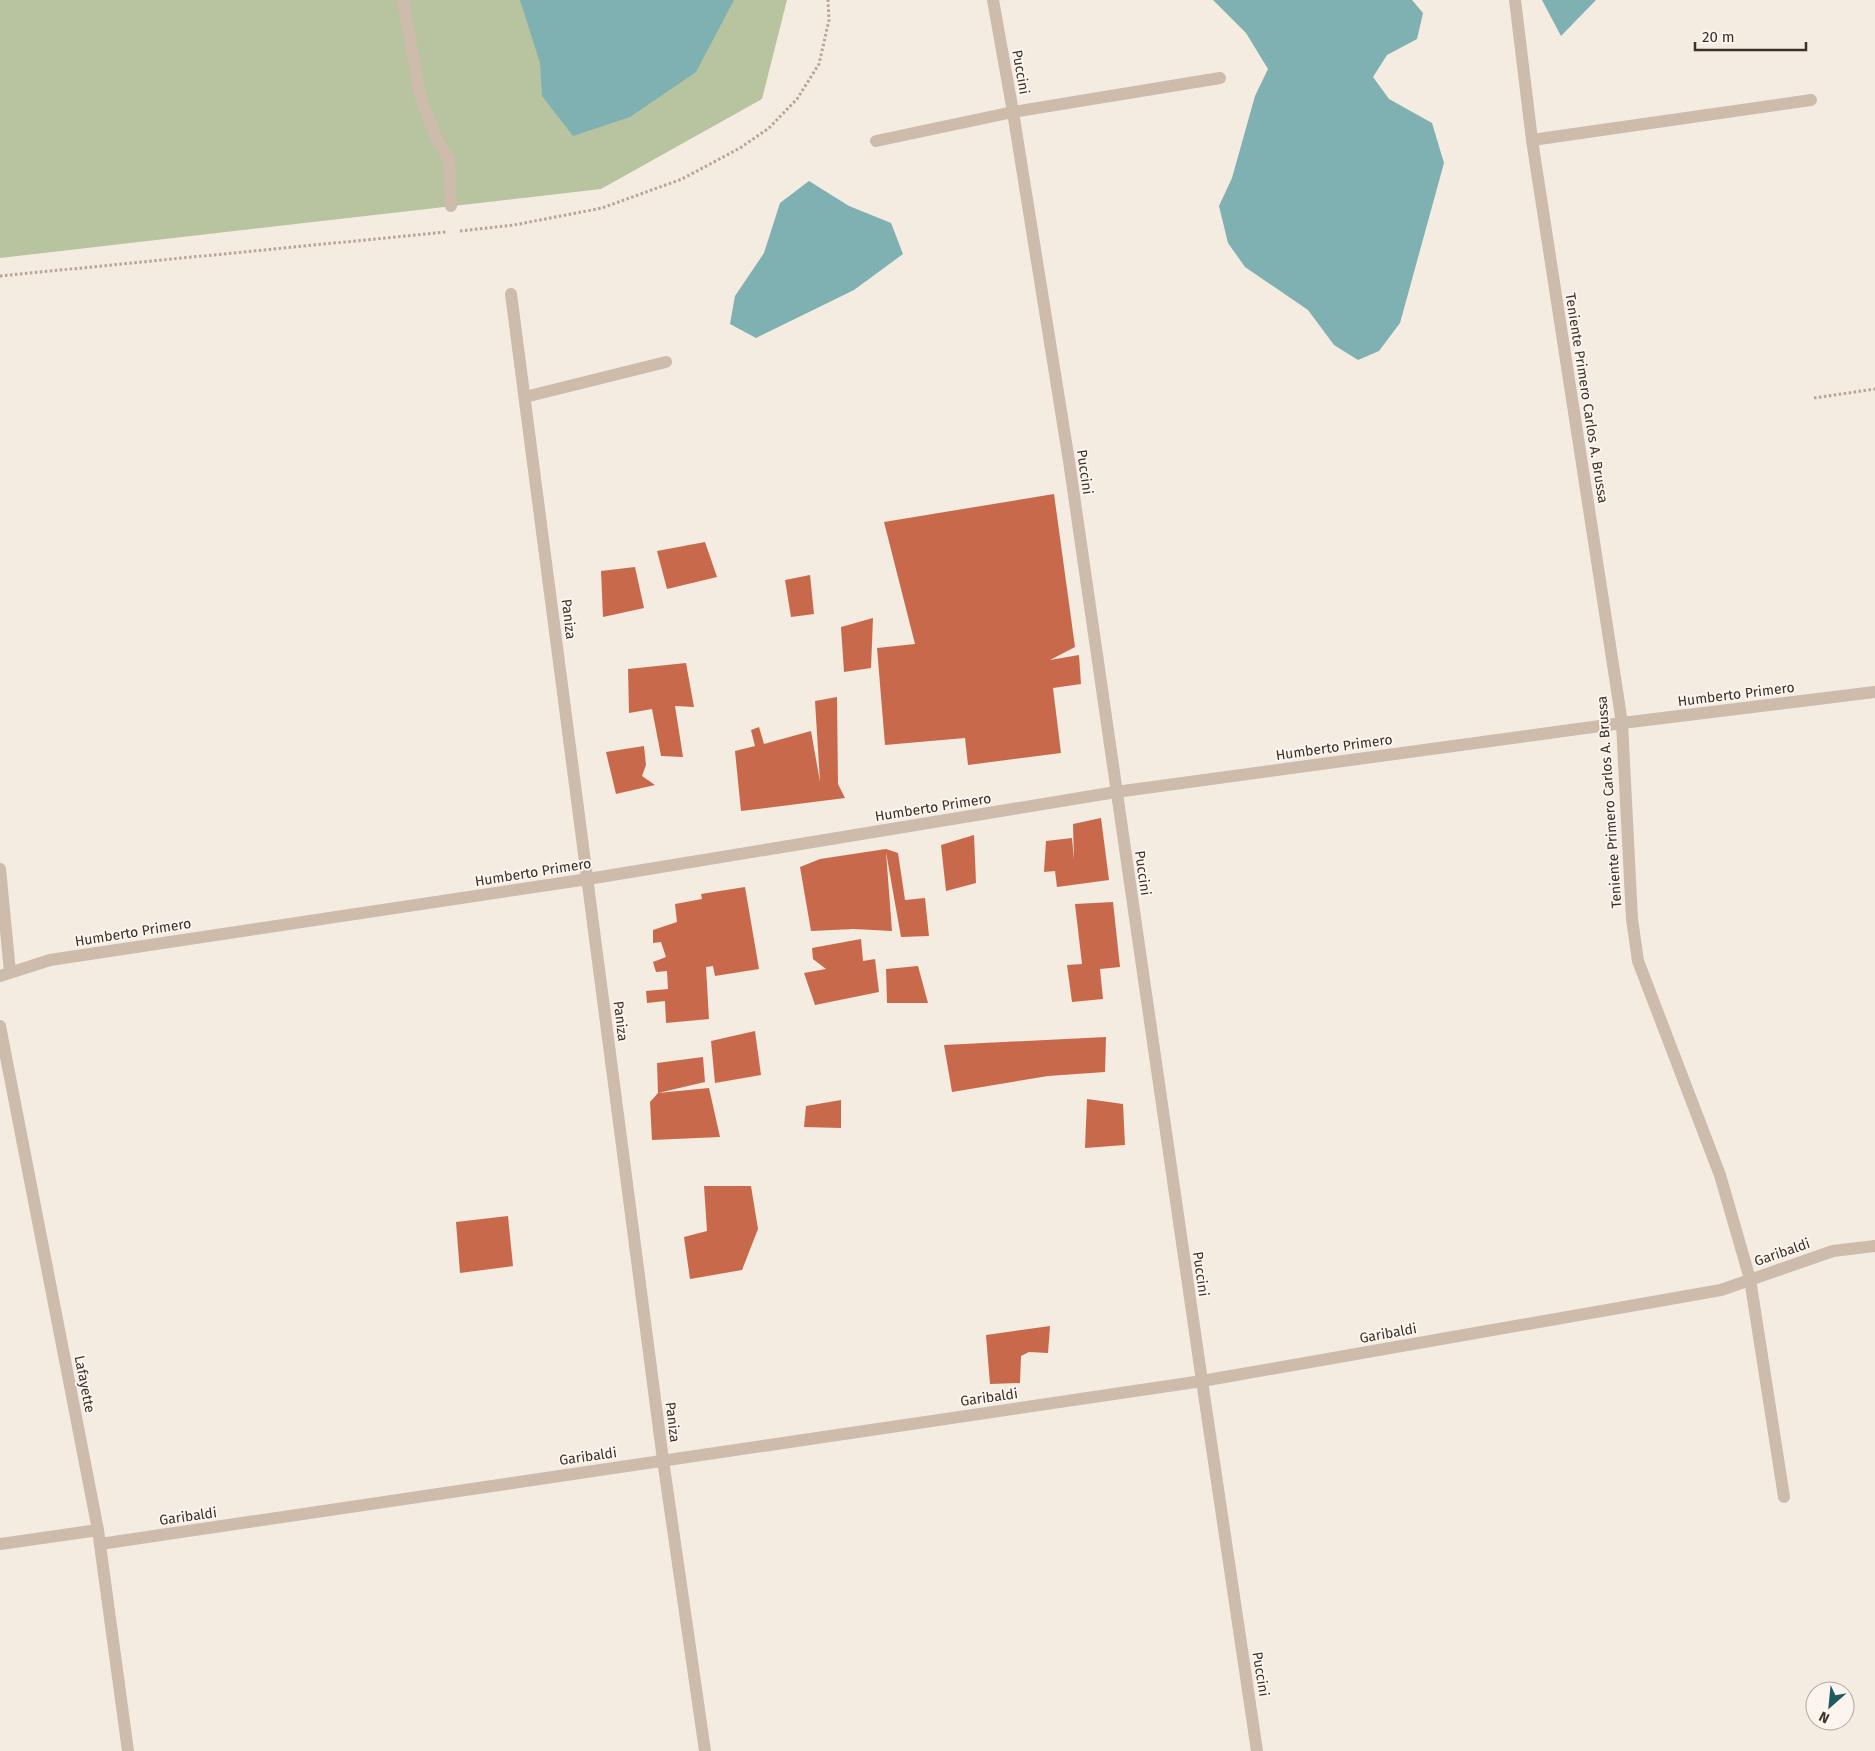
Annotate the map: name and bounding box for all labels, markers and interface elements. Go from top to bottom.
scale bar [1695,20,1806,52]
text: 20 m [1702,28,1735,46]
street label: Puccini [1008,48,1033,96]
street label: Teniente Primero Carlos A. Brussa [1561,292,1612,504]
street label: Puccini [1073,449,1096,496]
street label: Paniza [558,598,579,640]
street label: Humberto Primero [1677,679,1796,710]
street label: Teniente Primero Carlos A. Brussa [1594,695,1625,909]
street label: Humberto Primero [1275,731,1394,764]
street label: Humberto Primero [874,790,993,825]
street label: Puccini [1131,850,1154,897]
street label: Humberto Primero [474,855,593,890]
street label: Humberto Primero [74,915,193,950]
street label: Paniza [610,1000,631,1042]
street label: Garibaldi [1752,1235,1812,1270]
street label: Puccini [1189,1251,1212,1298]
street label: Garibaldi [1358,1320,1418,1347]
street label: Lafayette [71,1354,98,1414]
street label: Garibaldi [959,1385,1019,1410]
street label: Paniza [662,1401,683,1443]
street label: Garibaldi [558,1444,618,1469]
street label: Garibaldi [158,1504,218,1529]
street label: Puccini [1249,1650,1272,1698]
north arrow [1805,1681,1855,1731]
text: N [1816,1707,1832,1727]

